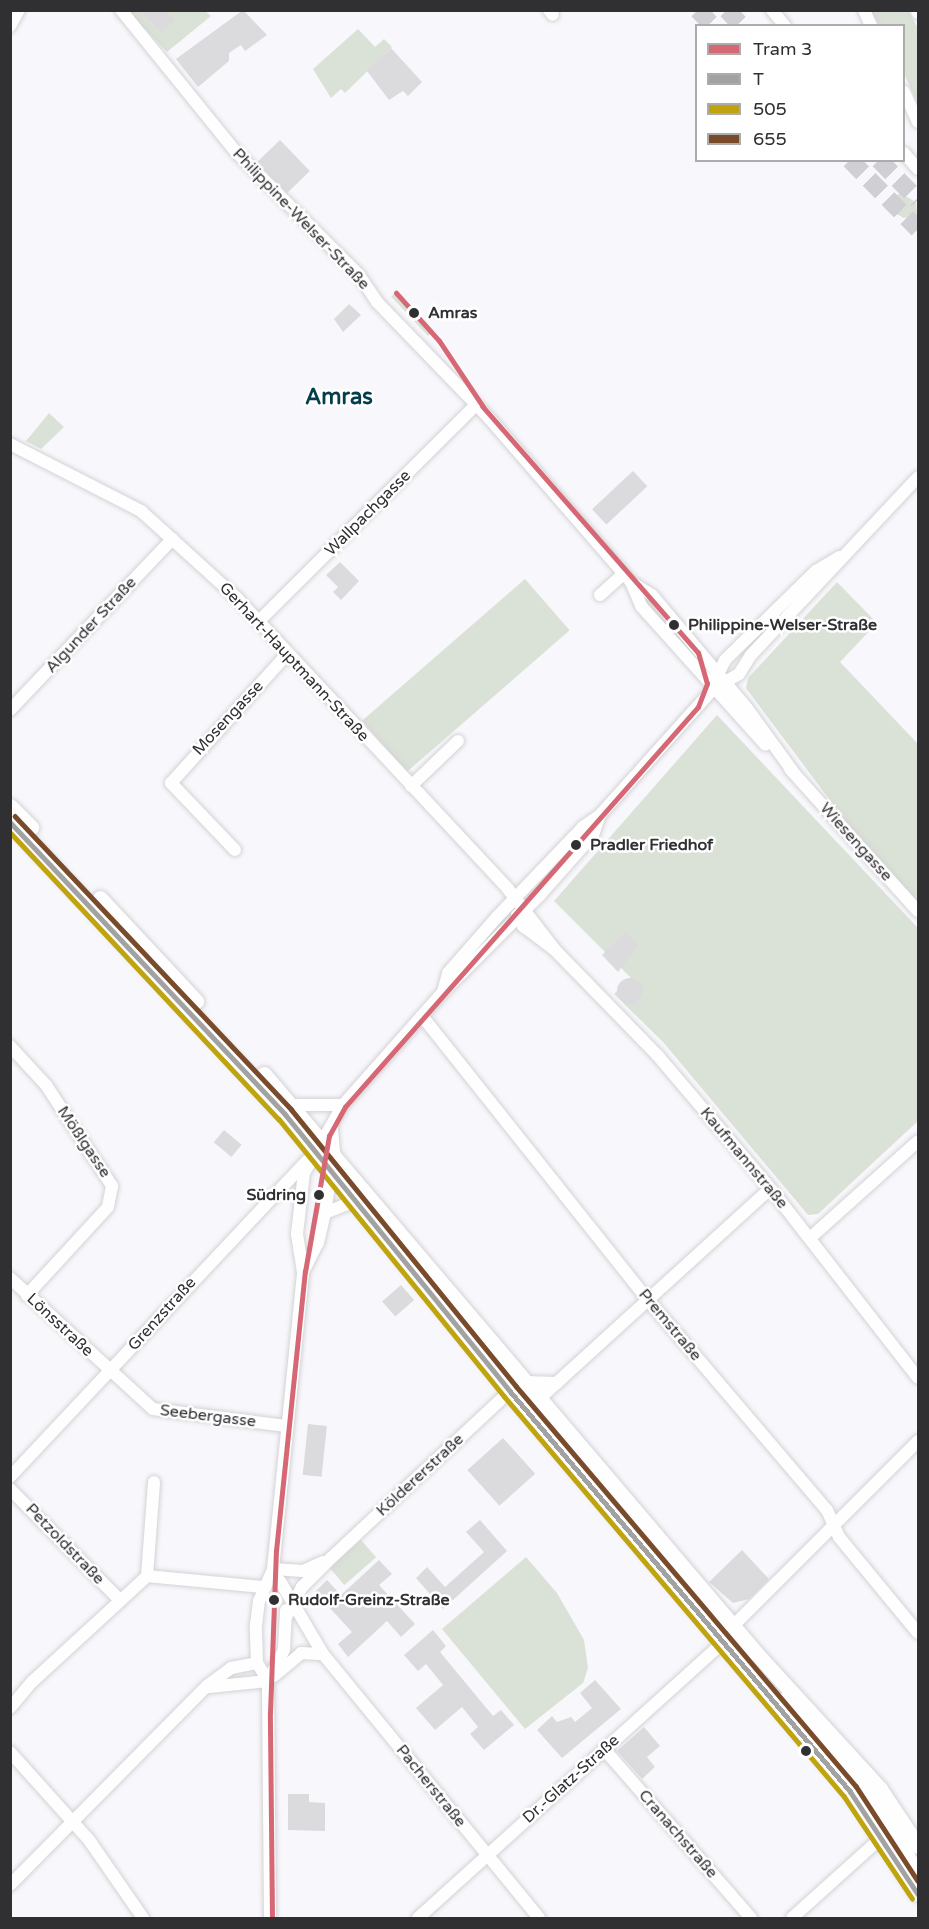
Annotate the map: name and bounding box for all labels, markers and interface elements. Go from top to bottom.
legend [695,24,905,162]
text: Tram 3 [753,38,812,60]
text: T [753,68,764,90]
text: 505 [753,98,787,120]
text: 655 [753,128,787,150]
street label: Philippine-Welser-Straße [228,144,374,294]
place label: Amras [428,303,477,323]
marker: Amras [405,304,423,322]
district label: Amras [305,385,373,411]
street label: Wallpachgasse [321,466,415,560]
street label: Algunder Straße [42,573,140,677]
street label: Gerhart-Hauptmann-Straße [215,578,373,746]
place label: Philippine-Welser-Straße [688,615,877,635]
marker: Philippine-Welser-Straße [665,616,683,634]
street label: Mosengasse [189,677,267,759]
street label: Wiesengasse [816,799,896,885]
place label: Pradler Friedhof [590,835,713,855]
marker: Pradler Friedhof [567,836,585,854]
street label: Mößlgasse [53,1103,115,1181]
street label: Kaufmannstraße [696,1103,792,1213]
place label: Südring [246,1185,306,1205]
marker: Südring [310,1186,328,1204]
street label: Grenzstraße [124,1273,200,1355]
street label: Premstraße [634,1285,706,1365]
street label: Lönsstraße [23,1289,97,1361]
street label: Seebergasse [159,1401,257,1431]
street label: Köldererstraße [372,1430,468,1520]
street label: Petzoldstraße [22,1500,108,1588]
place label: Rudolf-Greinz-Straße [288,1590,450,1610]
marker: Rudolf-Greinz-Straße [265,1591,283,1609]
street label: Dr.-Glatz-Straße [519,1731,623,1827]
street label: Pacherstraße [392,1741,470,1831]
unlabelled marker [800,1745,812,1757]
street label: Cranachstraße [634,1786,722,1882]

